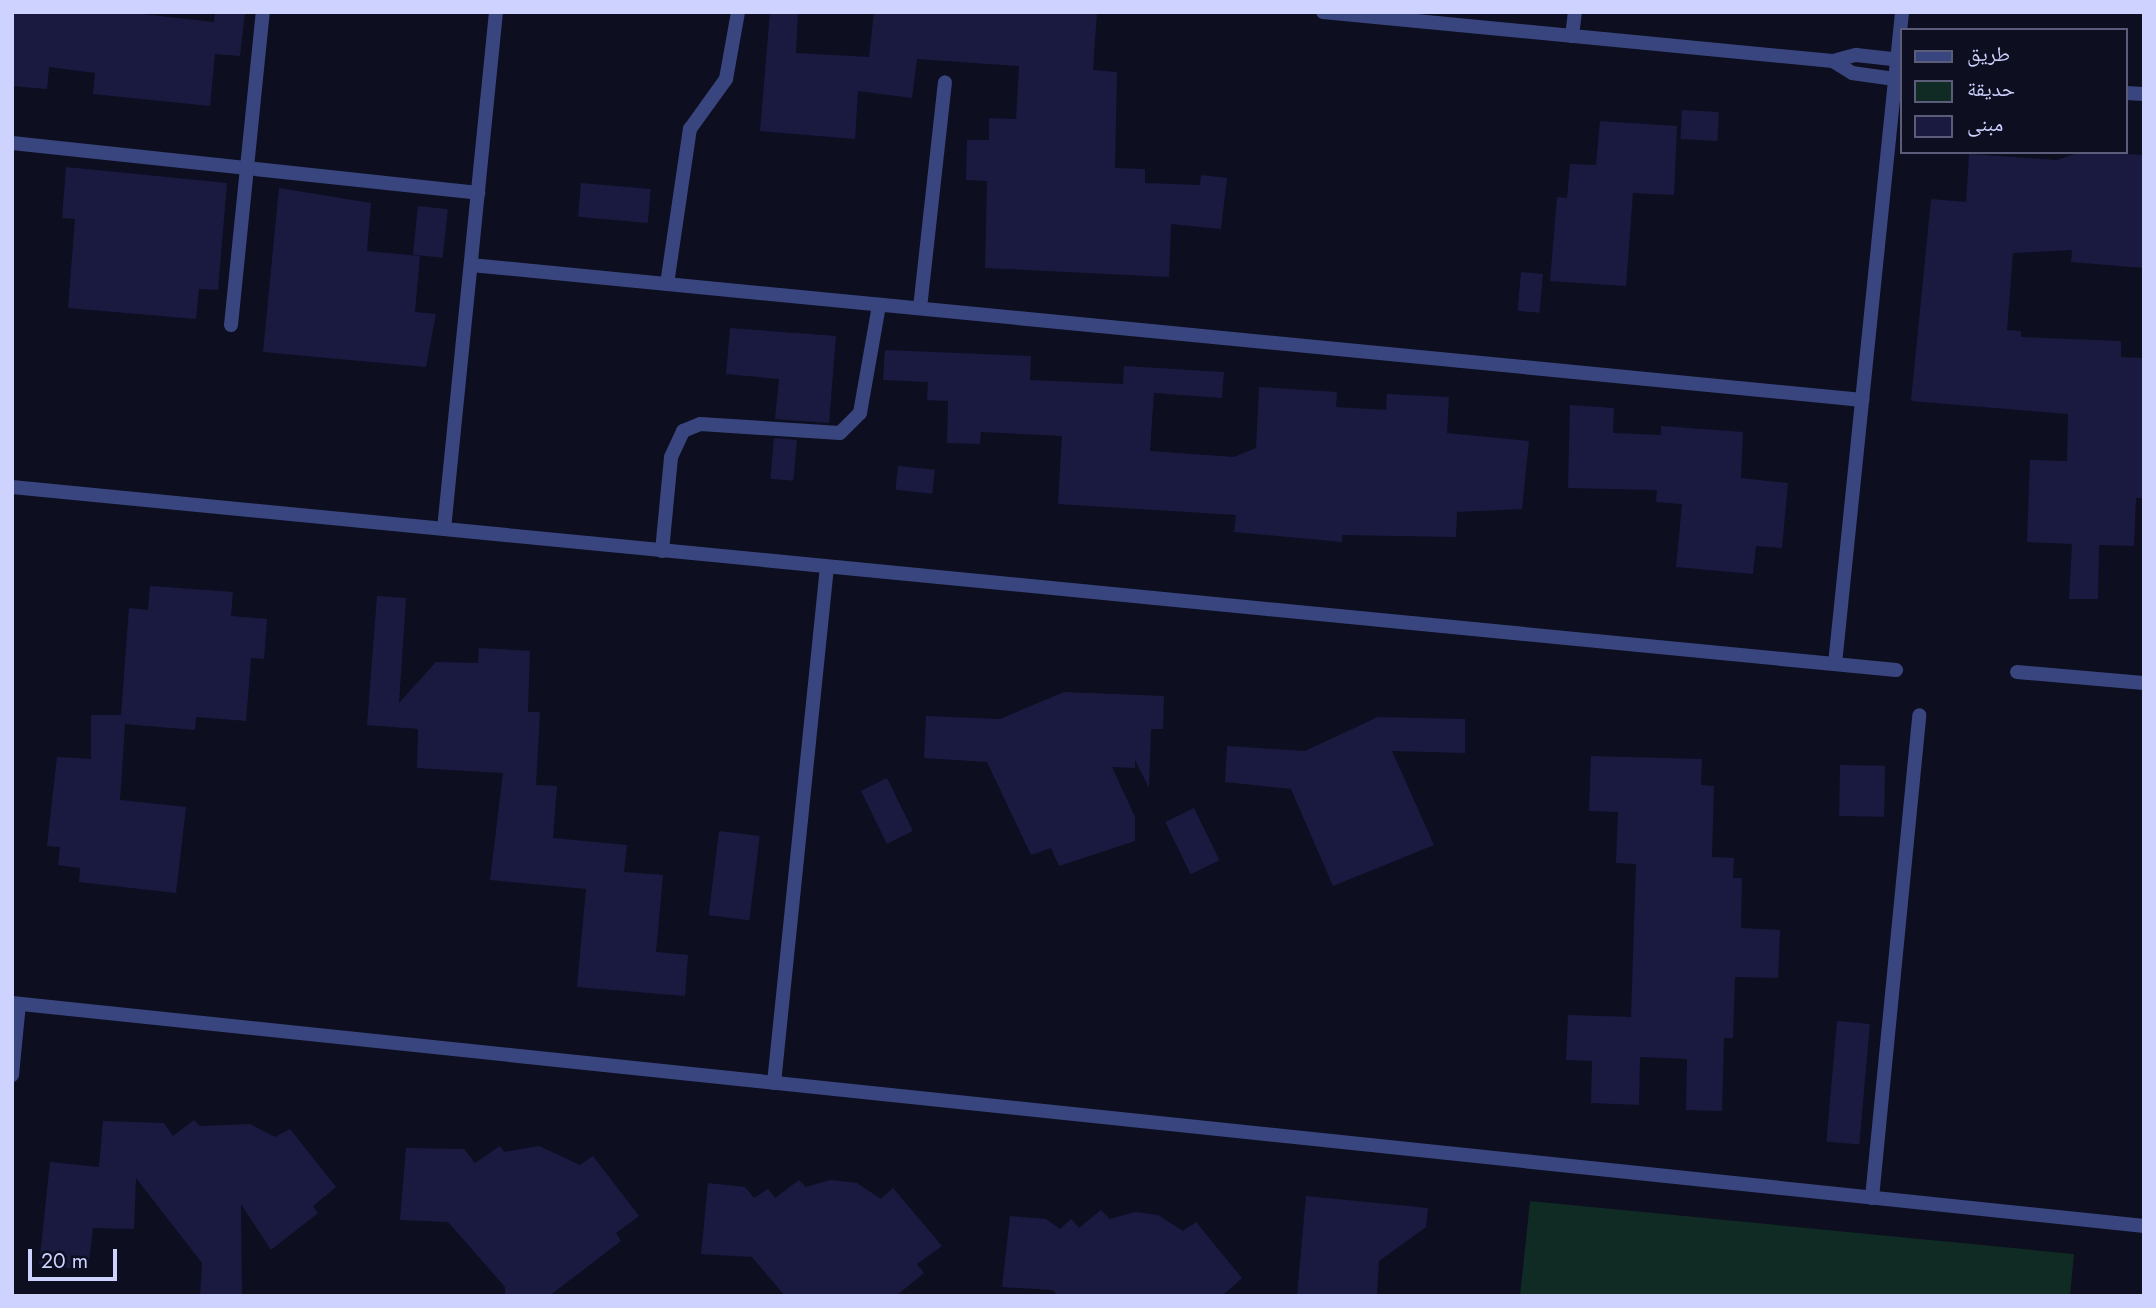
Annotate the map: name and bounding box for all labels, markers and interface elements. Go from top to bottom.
legend [1900,28,2128,154]
text: طريق [1967,39,2010,69]
text: حديقة [1967,74,2015,104]
text: مبنى [1967,109,2003,139]
scale bar [32,1234,121,1278]
text: 20 m [41,1246,88,1276]

